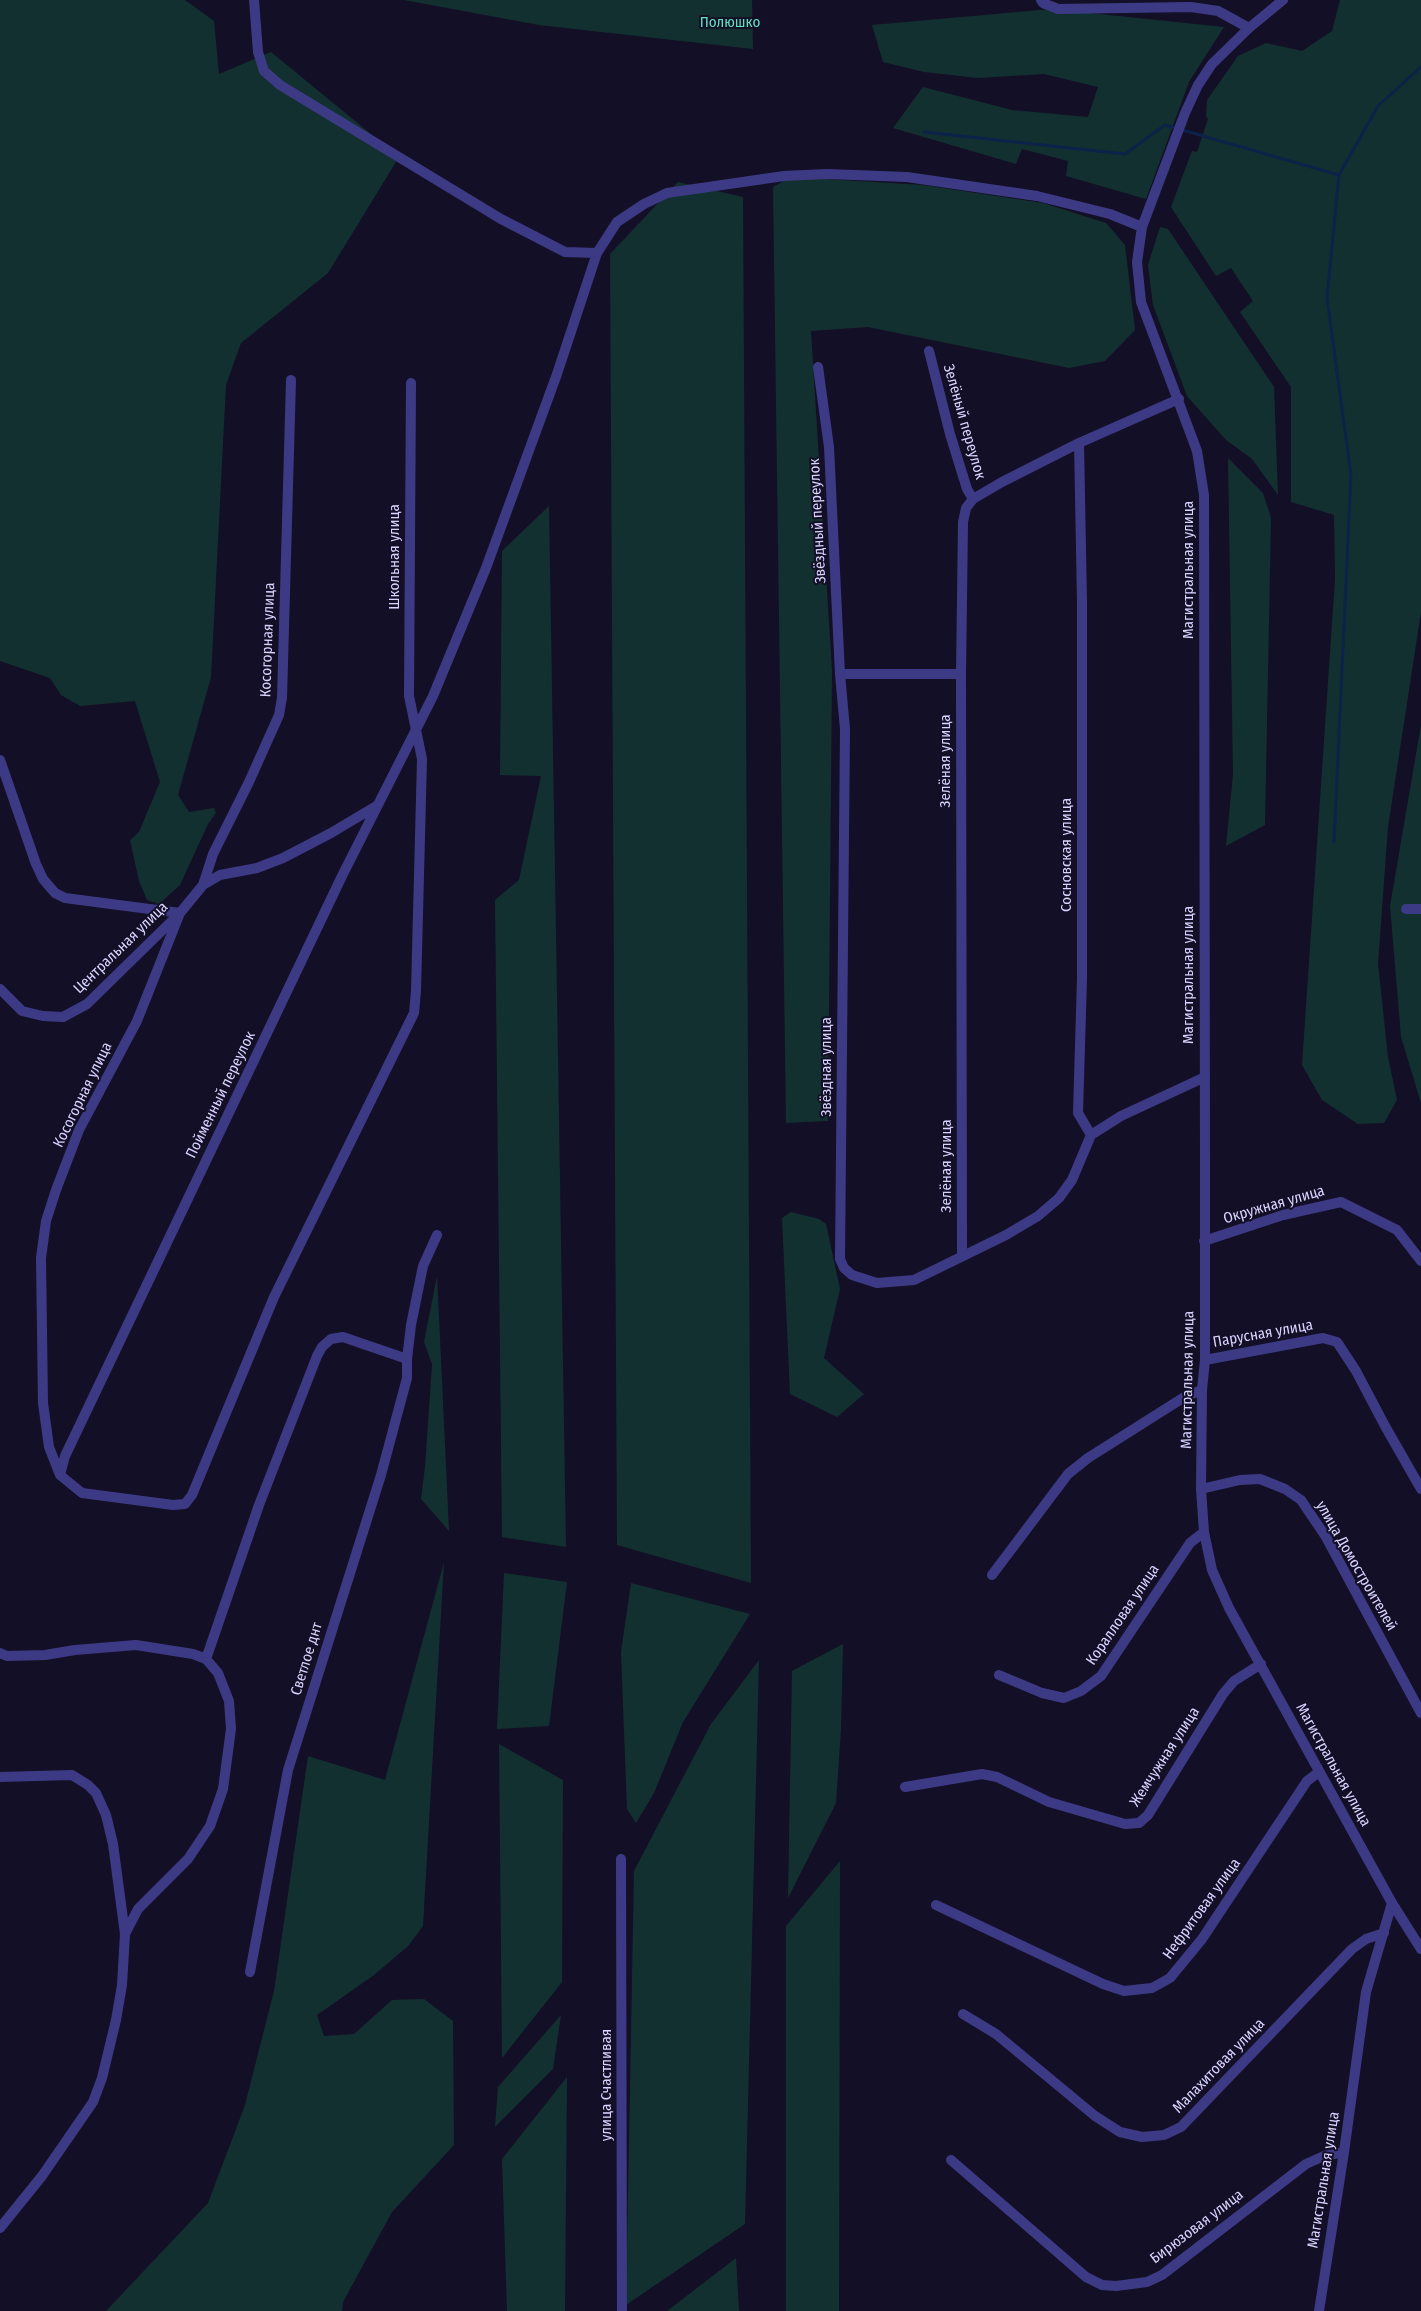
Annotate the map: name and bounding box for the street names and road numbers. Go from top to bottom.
street label: Зелёный переулок [939,362,989,482]
street label: Звёздный переулок [806,458,830,584]
street label: Магистральная улица [1180,501,1198,639]
street label: Школьная улица [386,504,404,610]
street label: Косогорная улица [257,582,279,698]
street label: Зелёная улица [937,714,955,808]
street label: Сосновская улица [1058,798,1076,912]
street label: Центральная улица [70,898,172,998]
street label: Магистральная улица [1180,906,1198,1044]
street label: Звёздная улица [818,1017,836,1117]
street label: Пойменный переулок [182,1029,260,1161]
street label: Косогорная улица [50,1039,116,1151]
street label: Зелёная улица [938,1119,956,1213]
street label: Окружная улица [1221,1182,1327,1228]
street label: Магистральная улица [1178,1311,1198,1449]
street label: Парусная улица [1212,1316,1314,1352]
street label: улица Домостроителей [1311,1498,1401,1634]
street label: Коралловая улица [1083,1561,1163,1669]
street label: Светлое днт [287,1620,327,1698]
street label: Магистральная улица [1292,1700,1374,1830]
street label: Жемчужная улица [1126,1704,1204,1810]
street label: Нефритовая улица [1159,1855,1245,1963]
street label: Малахитовая улица [1169,2015,1269,2117]
street label: улица Счастливая [598,2029,616,2141]
street label: Магистральная улица [1304,2110,1344,2250]
street label: Бирюзовая улица [1147,2186,1247,2268]

